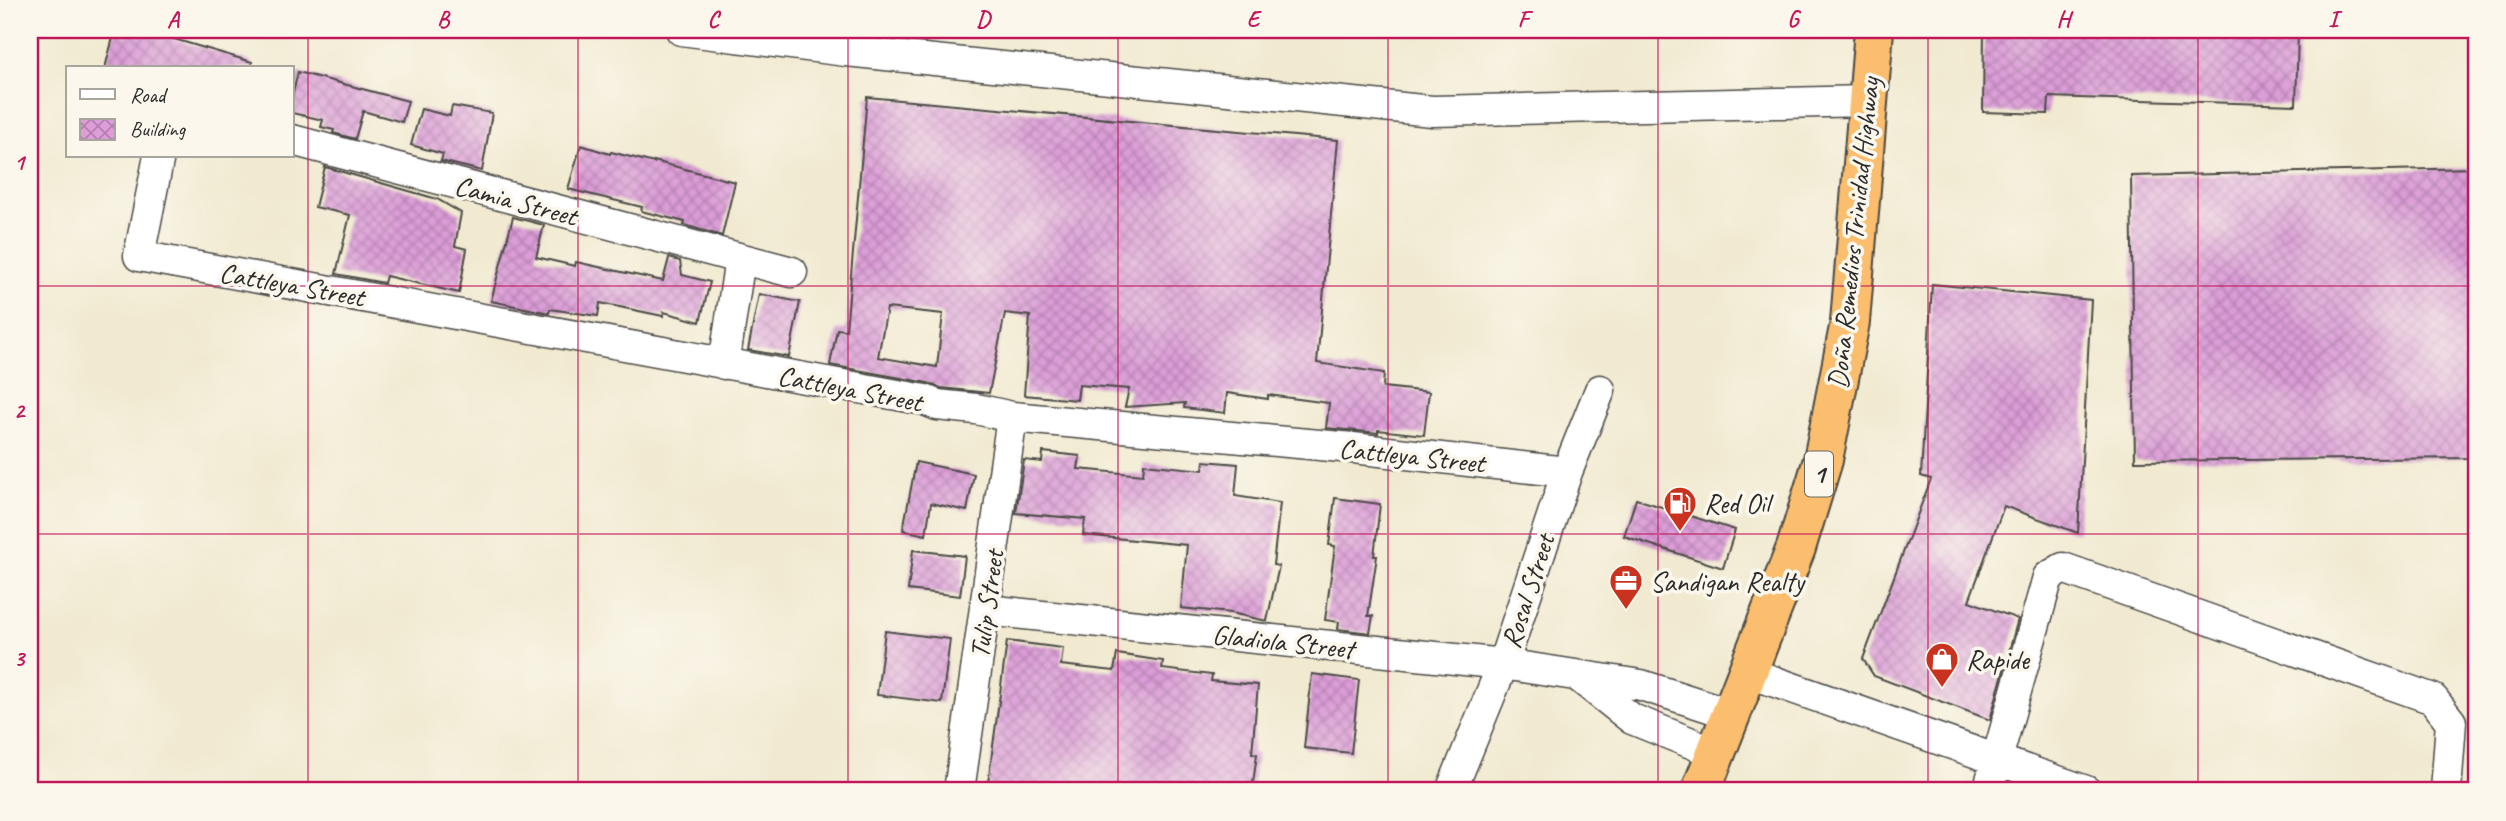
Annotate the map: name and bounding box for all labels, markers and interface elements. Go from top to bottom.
text: A [167,5,181,34]
text: B [437,5,451,34]
text: C [708,5,722,34]
text: D [976,5,992,34]
text: E [1247,5,1263,34]
text: F [1518,5,1534,34]
text: G [1787,5,1802,34]
text: H [2056,5,2074,34]
text: I [2328,5,2343,34]
legend [66,66,294,158]
street label: Doña Remedios Trinidad Highway [1820,73,1888,390]
text: Road [130,82,169,108]
text: Building [130,116,187,142]
text: 1 [14,148,27,177]
street label: Camia Street [451,167,583,234]
street label: Cattleya Street [217,255,370,315]
street label: Cattleya Street [775,357,928,420]
text: 2 [14,396,27,425]
street label: Cattleya Street [1337,430,1489,481]
road number: 1 [1805,452,1833,496]
fuel station icon: Red Oil [1661,484,1699,533]
place label: Red Oil [1704,486,1775,521]
street label: Rosal Street [1493,527,1563,652]
street label: Tulip Street [962,545,1012,660]
office icon: Sandigan Realty [1607,562,1645,611]
place label: Sandigan Realty [1650,564,1806,599]
street label: Gladiola Street [1211,617,1359,667]
shop icon: Rapide [1923,640,1961,689]
place label: Rapide [1966,642,2031,677]
text: 3 [14,644,27,673]

